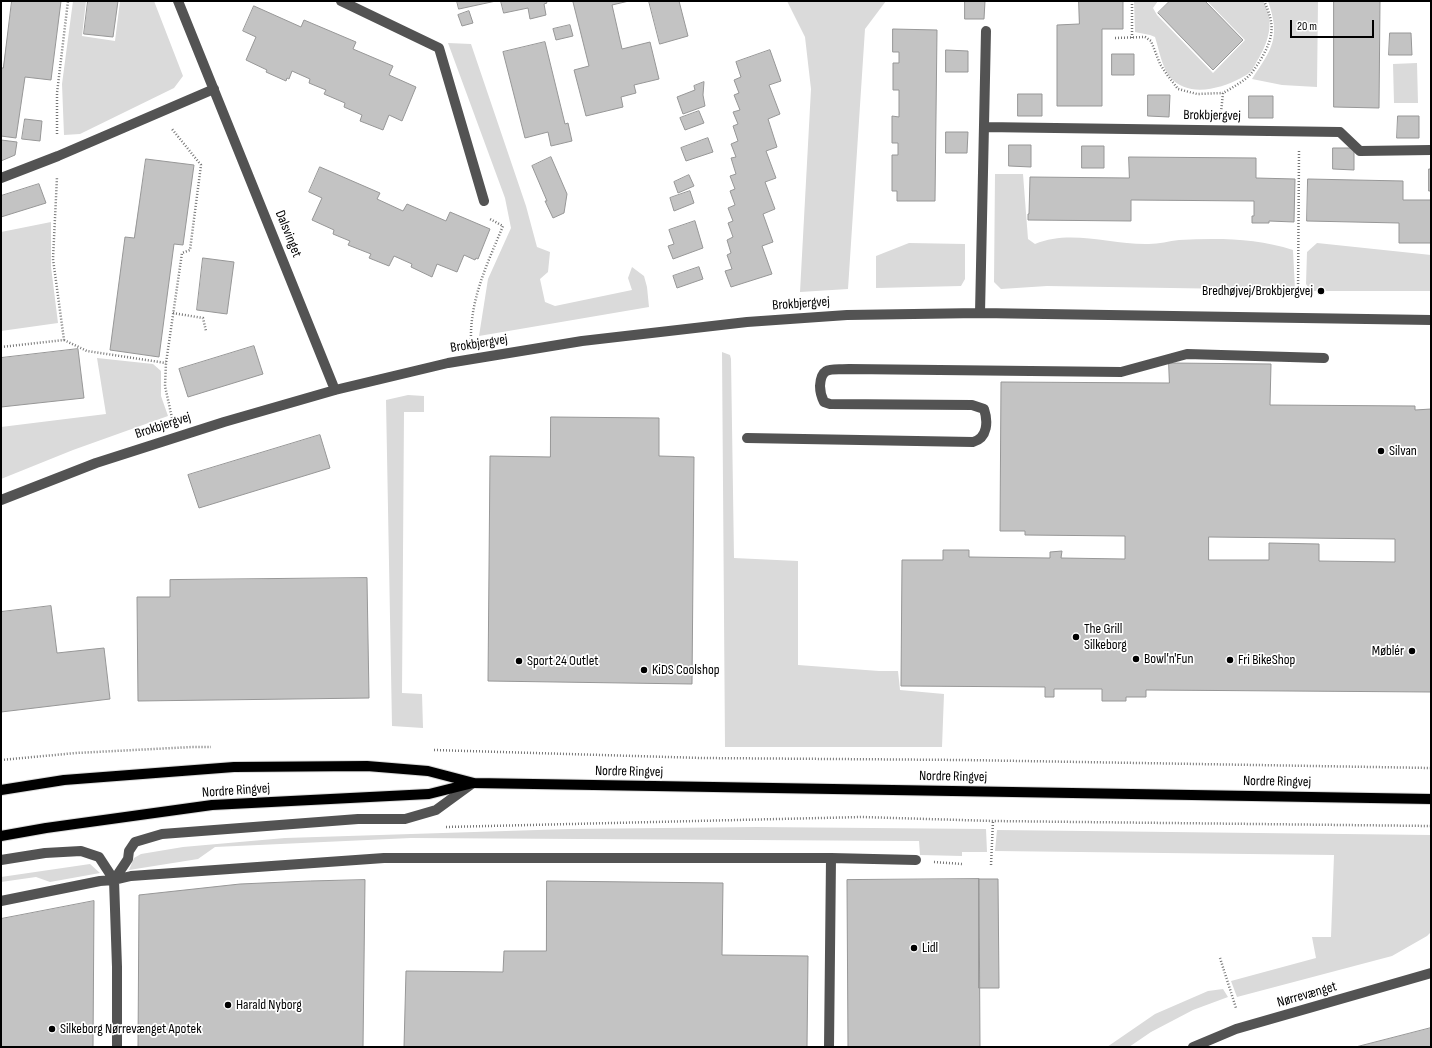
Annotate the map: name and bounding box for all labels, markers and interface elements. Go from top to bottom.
scale bar [1292,12,1376,38]
text: 20 m [1297,19,1317,34]
street label: Brokbjergvej [1183,107,1241,125]
street label: Dalsvinget [271,208,305,260]
place label: Bredhøjvej/Brokbjergvej [1202,283,1313,299]
marker: Bredhøjvej/Brokbjergvej [1316,286,1326,296]
street label: Brokbjergvej [772,294,830,314]
street label: Brokbjergvej [449,331,509,357]
street label: Brokbjergvej [133,409,193,443]
place label: Silvan [1389,443,1417,459]
marker: Silvan [1376,446,1386,456]
place label: The Grill Silkeborg [1084,621,1127,654]
marker: The Grill Silkeborg [1071,632,1081,642]
place label: Møblér [1372,643,1404,659]
marker: Møblér [1407,646,1417,656]
place label: Bowl'n'Fun [1144,651,1193,667]
place label: Fri BikeShop [1238,652,1295,668]
place label: Sport 24 Outlet [527,653,599,669]
marker: Bowl'n'Fun [1131,654,1141,664]
marker: Fri BikeShop [1225,655,1235,665]
marker: Sport 24 Outlet [514,656,524,666]
place label: KiDS Coolshop [652,662,719,678]
marker: KiDS Coolshop [639,665,649,675]
street label: Nordre Ringvej [595,763,663,781]
street label: Nordre Ringvej [919,768,987,786]
street label: Nordre Ringvej [1243,773,1311,791]
street label: Nordre Ringvej [201,780,271,802]
place label: Lidl [922,940,938,956]
marker: Lidl [909,943,919,953]
street label: Nørrevænget [1275,978,1339,1012]
place label: Harald Nyborg [236,997,302,1013]
marker: Harald Nyborg [223,1000,233,1010]
place label: Silkeborg Nørrevænget Apotek [60,1021,202,1037]
marker: Silkeborg Nørrevænget Apotek [47,1024,57,1034]

